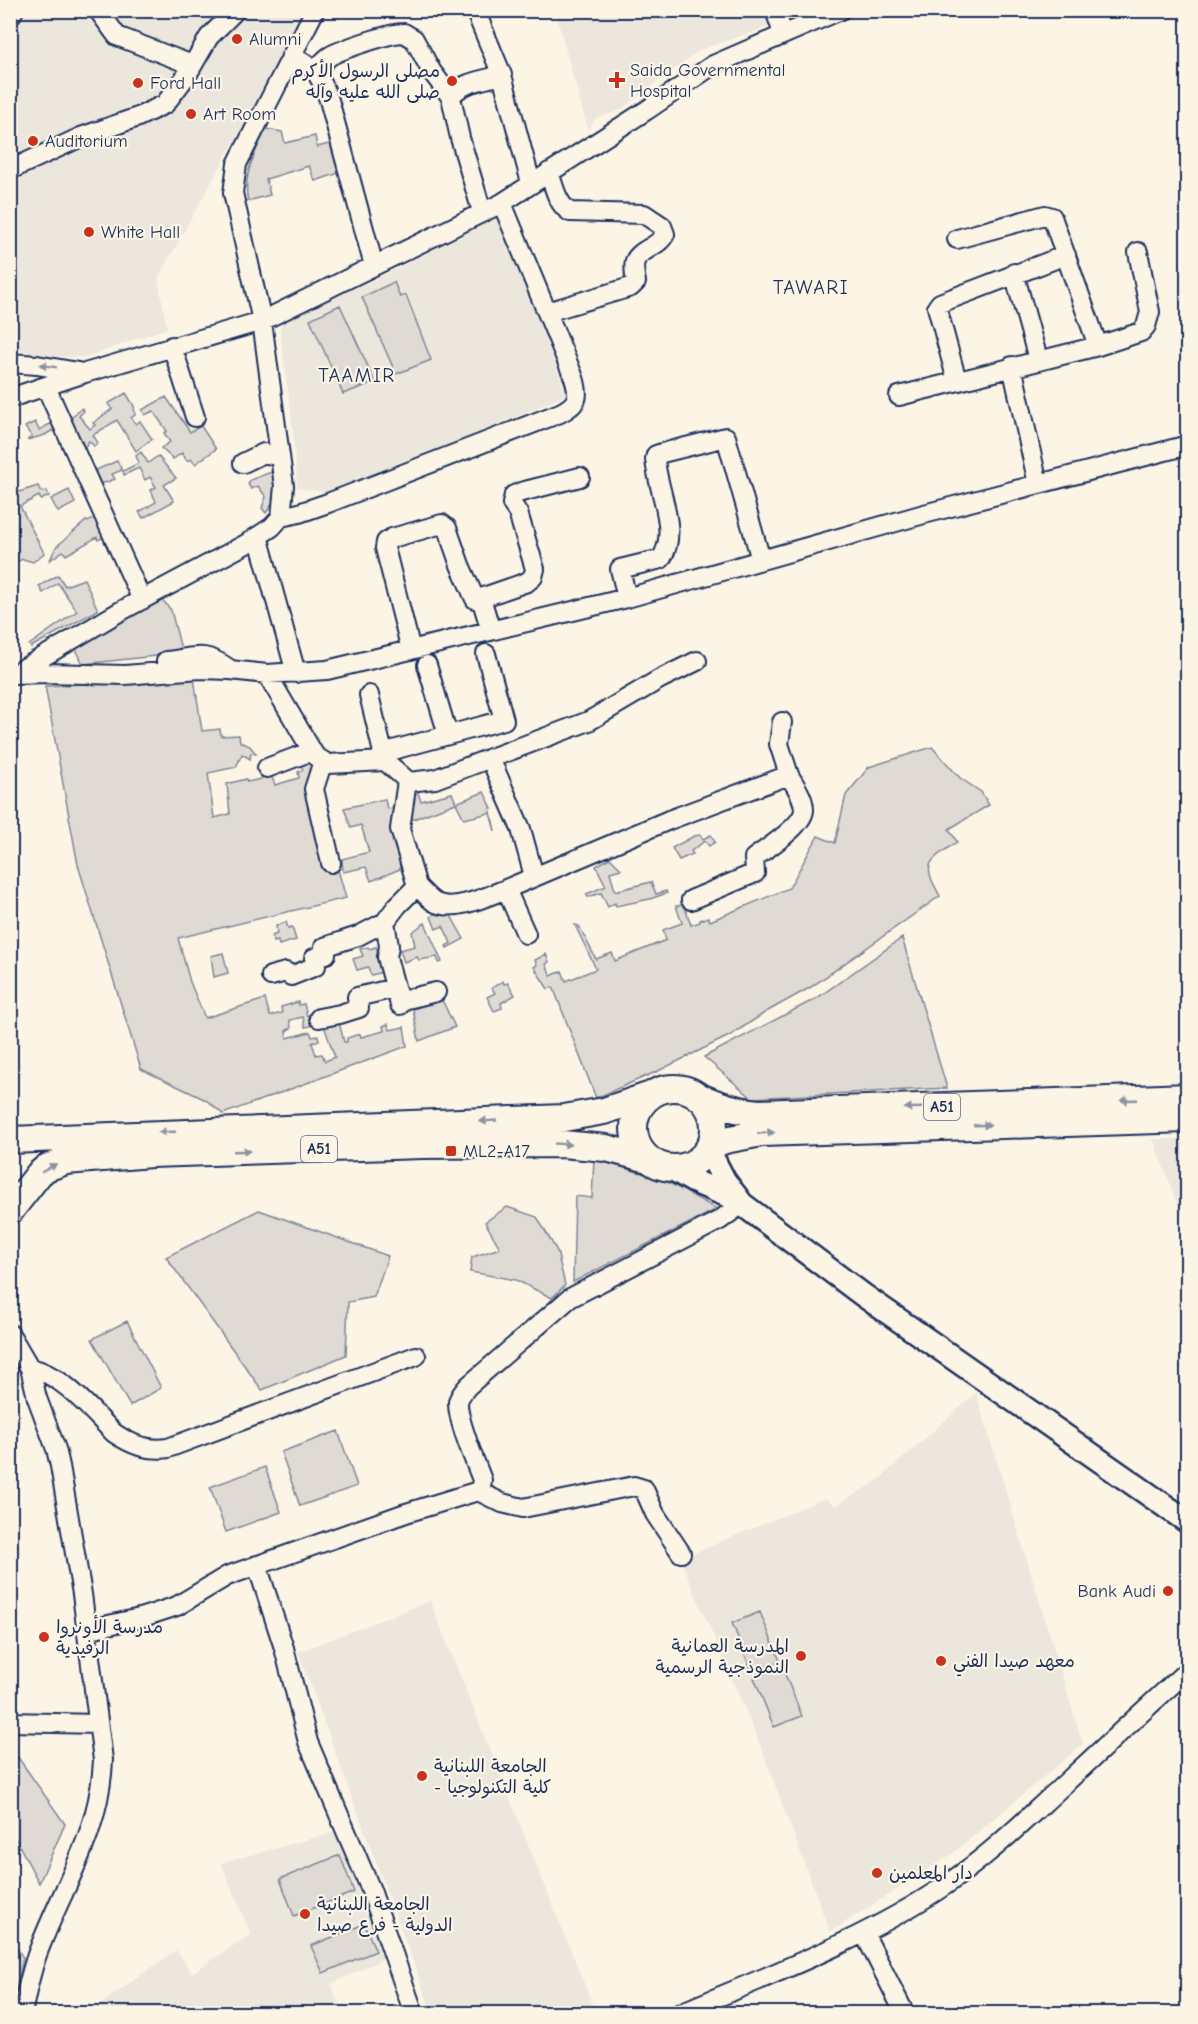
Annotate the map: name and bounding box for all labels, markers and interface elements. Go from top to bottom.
place label: Alumni [249,29,302,50]
marker: Alumni [230,32,244,46]
place label: مصلى الرسول الأكرم صلى الله عليه وآله [291,59,440,103]
place label: Saida Governmental Hospital [630,60,785,102]
marker: Saida Governmental Hospital [608,71,626,89]
place label: Ford Hall [150,73,221,94]
marker: مصلى الرسول الأكرم صلى الله عليه وآله [445,74,459,88]
marker: Ford Hall [131,76,145,90]
place label: Art Room [203,104,276,125]
marker: Art Room [184,107,198,121]
place label: Auditorium [45,131,128,152]
marker: Auditorium [26,134,40,148]
place label: White Hall [101,222,180,243]
marker: White Hall [82,225,96,239]
district label: TAWARI [773,276,849,299]
one-way arrow [38,362,57,371]
district label: TAAMIR [318,364,396,387]
road number: A51 [924,1094,960,1120]
one-way arrow [1120,1095,1139,1104]
one-way arrow [904,1103,923,1112]
one-way arrow [478,1117,497,1126]
one-way arrow [973,1121,992,1130]
one-way arrow [157,1128,176,1137]
one-way arrow [757,1128,776,1138]
road number: A51 [301,1136,337,1162]
one-way arrow [553,1140,572,1149]
place label: ML2-A17 [463,1141,530,1162]
marker: ML2-A17 [444,1144,458,1158]
one-way arrow [232,1147,251,1156]
one-way arrow [41,1163,57,1174]
place label: Bank Audi [1078,1581,1156,1602]
marker: Bank Audi [1161,1584,1175,1598]
place label: مدرسة الأونروا الرفيدية [56,1615,163,1659]
marker: مدرسة الأونروا الرفيدية [37,1630,51,1644]
place label: المدرسة العمانية النموذجية الرسمية [655,1636,789,1678]
marker: المدرسة العمانية النموذجية الرسمية [794,1649,808,1663]
place label: معهد صيدا الفني [953,1651,1075,1677]
marker: معهد صيدا الفني [934,1654,948,1668]
place label: الجامعة اللبنانية - كلية التكنولوجيا [434,1756,552,1799]
marker: الجامعة اللبنانية - كلية التكنولوجيا [415,1769,429,1783]
place label: دار المعلمين [889,1863,973,1884]
marker: دار المعلمين [870,1866,884,1880]
place label: الجامعة اللبنانية الدولية - فرع صيدا [317,1894,452,1937]
marker: الجامعة اللبنانية الدولية - فرع صيدا [298,1907,312,1921]

